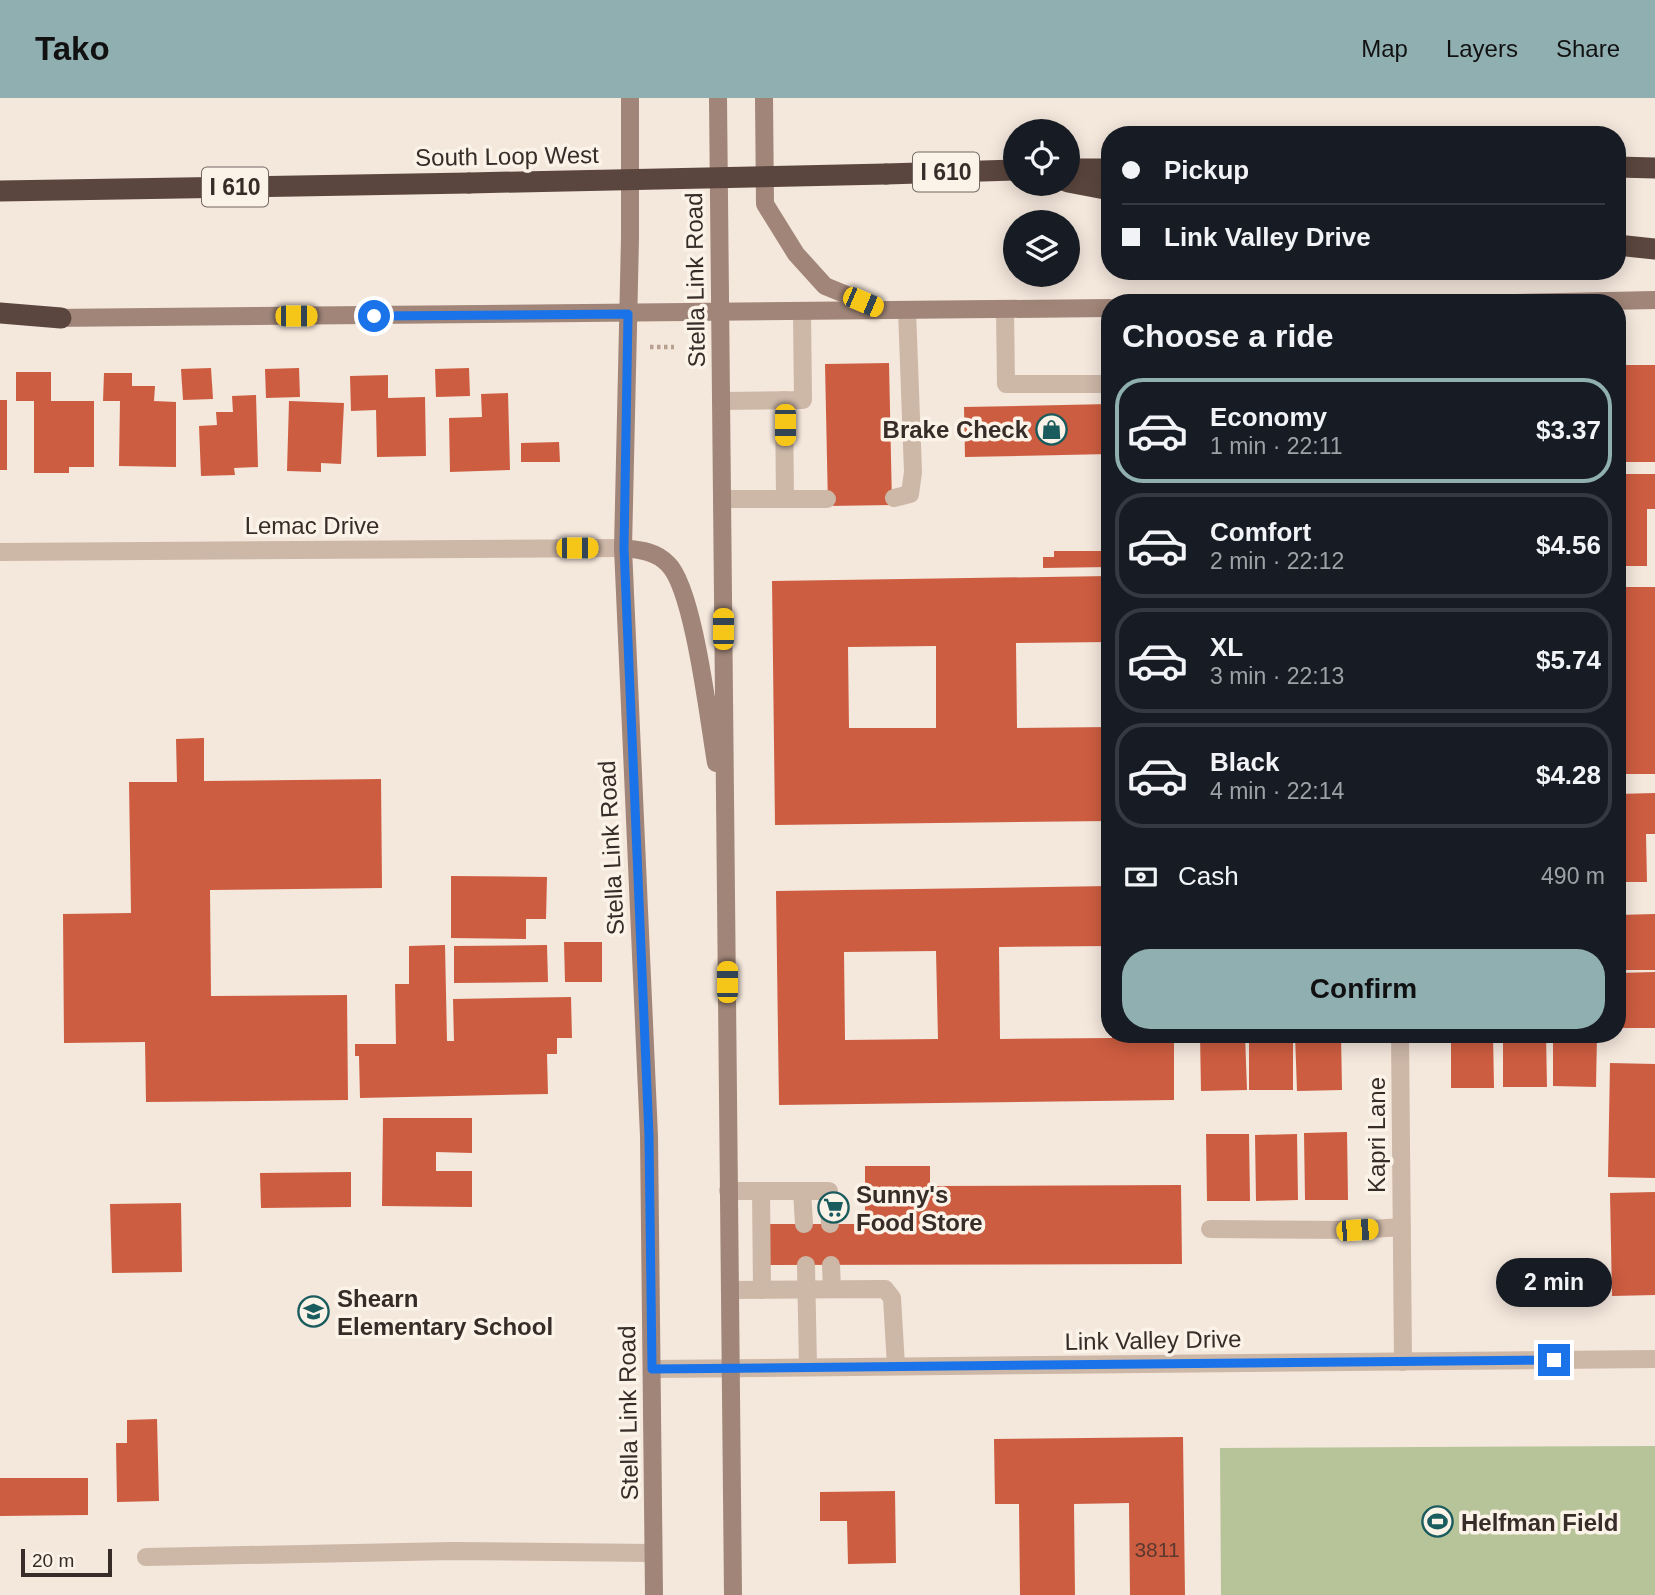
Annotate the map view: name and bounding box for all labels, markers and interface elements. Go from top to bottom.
text: Tako [35,30,110,67]
text: Map [1361,35,1408,62]
text: Layers [1446,35,1518,62]
text: Share [1556,35,1620,62]
map controls [1003,119,1080,287]
button: locate [1003,119,1080,196]
street label: South Loop West [415,141,599,171]
road number: I 610 [913,152,979,192]
text: Pickup [1164,155,1249,185]
road number: I 610 [202,167,268,206]
street label: Stella Link Road [680,192,710,368]
button: layers [1003,210,1080,287]
text: Link Valley Drive [1164,222,1371,252]
car [840,284,887,320]
route start [358,300,390,332]
car [276,306,318,327]
text: Choose a ride [1122,318,1334,354]
icon: car [1126,399,1189,462]
text: Economy [1210,402,1327,432]
car [775,404,796,446]
shop icon: Brake Check [1034,412,1068,446]
text: $3.37 [1536,415,1601,445]
place label: Brake Check [883,416,1029,443]
text: 1 min · 22:11 [1210,433,1343,459]
street label: Lemac Drive [245,512,379,539]
icon: car [1126,514,1189,577]
text: Comfort [1210,517,1311,547]
text: $4.56 [1536,530,1601,560]
car [557,538,599,559]
text: 2 min · 22:12 [1210,548,1344,574]
car [713,608,734,650]
icon: car [1126,629,1189,692]
text: XL [1210,632,1243,662]
text: $5.74 [1536,645,1601,675]
text: 3 min · 22:13 [1210,663,1344,689]
icon: car [1126,744,1189,807]
text: Black [1210,747,1279,777]
street label: Stella Link Road [593,760,629,936]
text: $4.28 [1536,760,1601,790]
text: 4 min · 22:14 [1210,778,1344,804]
icon: cash [1122,858,1160,896]
text: Cash [1178,861,1239,891]
text: 490 m [1541,863,1605,889]
button: Confirm [1122,949,1605,1029]
car [717,961,738,1003]
street label: Kapri Lane [1363,1077,1390,1193]
place label: Sunny's Food Store [856,1181,983,1236]
supermarket icon: Sunny's Food Store [816,1191,850,1225]
car [1336,1218,1379,1242]
callout: 2 min [1496,1258,1612,1308]
text: 2 min [1524,1269,1584,1295]
place label: Shearn Elementary School [337,1285,553,1340]
school or university icon: Shearn Elementary School [297,1295,331,1329]
street label: Stella Link Road [613,1325,643,1501]
street label: Link Valley Drive [1064,1325,1242,1355]
route end [1538,1344,1570,1376]
sports icon: Helfman Field [1421,1505,1455,1539]
place label: Helfman Field [1461,1509,1618,1536]
house number: 3811 [1134,1538,1180,1561]
scale bar [21,1546,112,1578]
text: 20 m [32,1550,74,1571]

